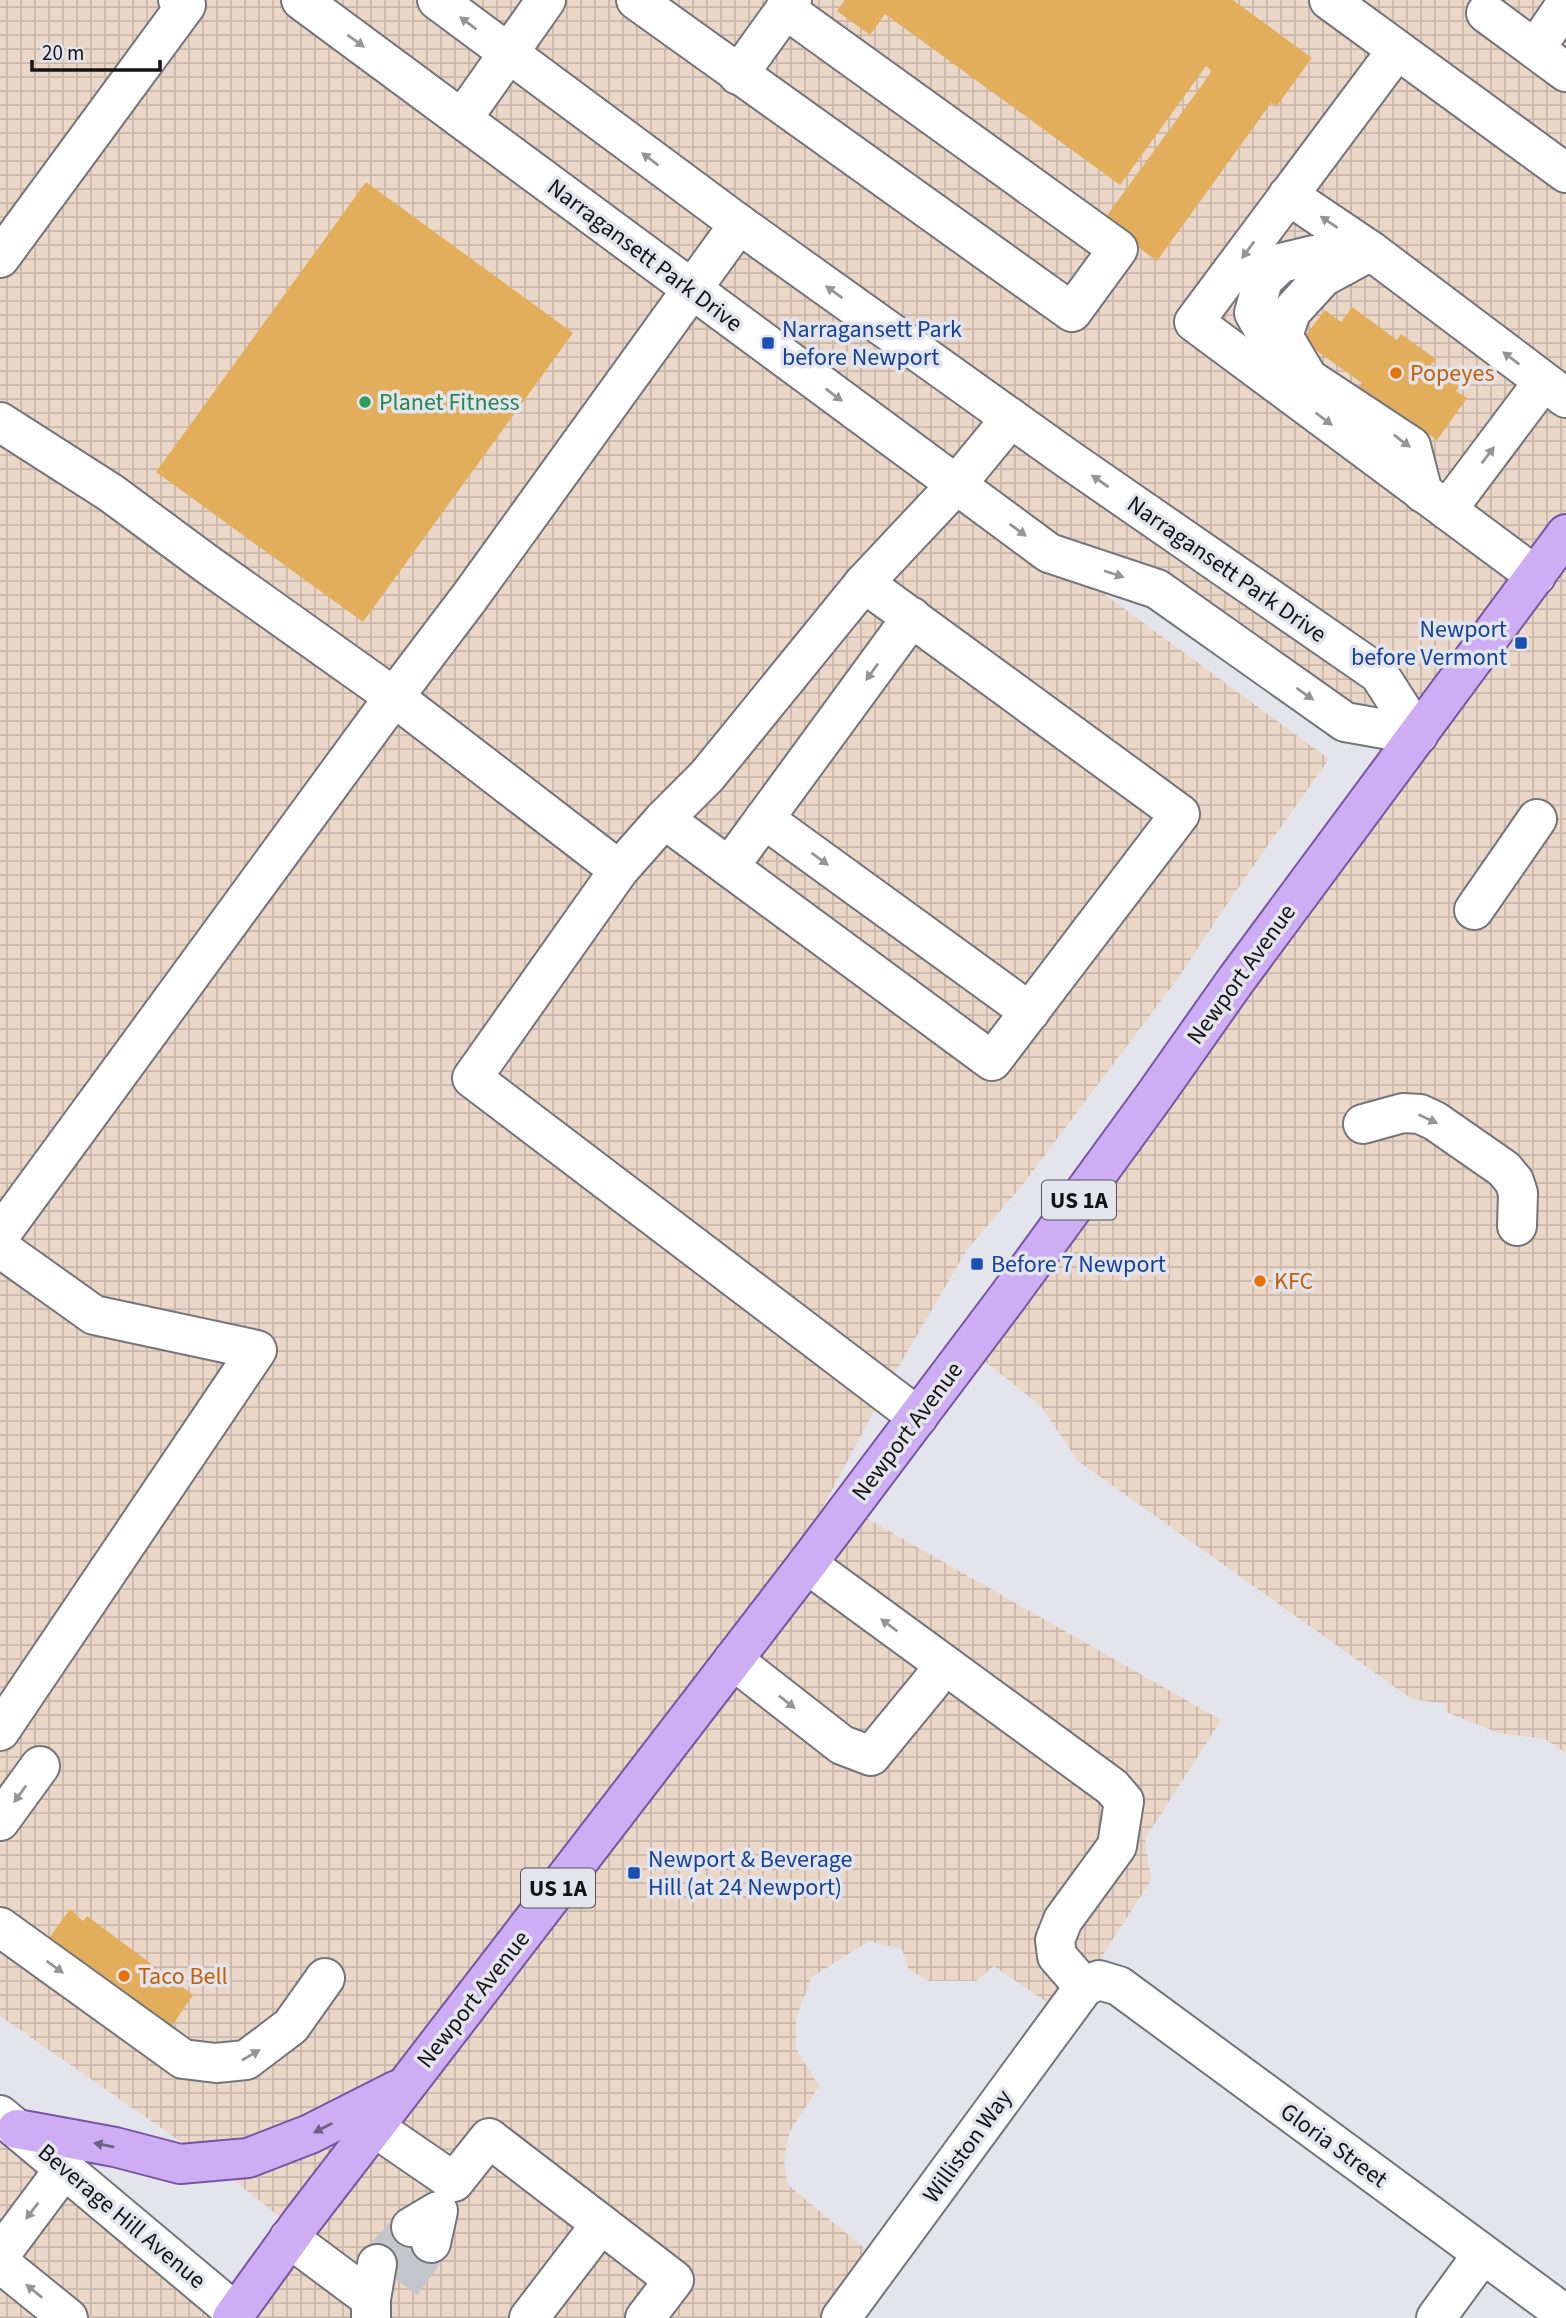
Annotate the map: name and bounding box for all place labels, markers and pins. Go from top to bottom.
place label: Narragansett Park before Newport [782,312,962,375]
marker: Narragansett Park before Newport [760,335,776,351]
place label: Popeyes [1410,356,1494,391]
marker: Popeyes [1388,365,1404,381]
place label: Planet Fitness [379,385,520,420]
marker: Planet Fitness [357,394,373,410]
place label: Newport before Vermont [1351,612,1507,675]
marker: Newport before Vermont [1513,635,1529,651]
place label: Before 7 Newport [991,1247,1166,1282]
marker: Before 7 Newport [969,1256,985,1272]
place label: KFC [1274,1264,1313,1299]
marker: KFC [1252,1273,1268,1289]
place label: Newport & Beverage Hill (at 24 Newport) [648,1842,853,1905]
marker: Newport & Beverage Hill (at 24 Newport) [626,1865,642,1881]
place label: Taco Bell [138,1959,228,1994]
marker: Taco Bell [116,1968,132,1984]

